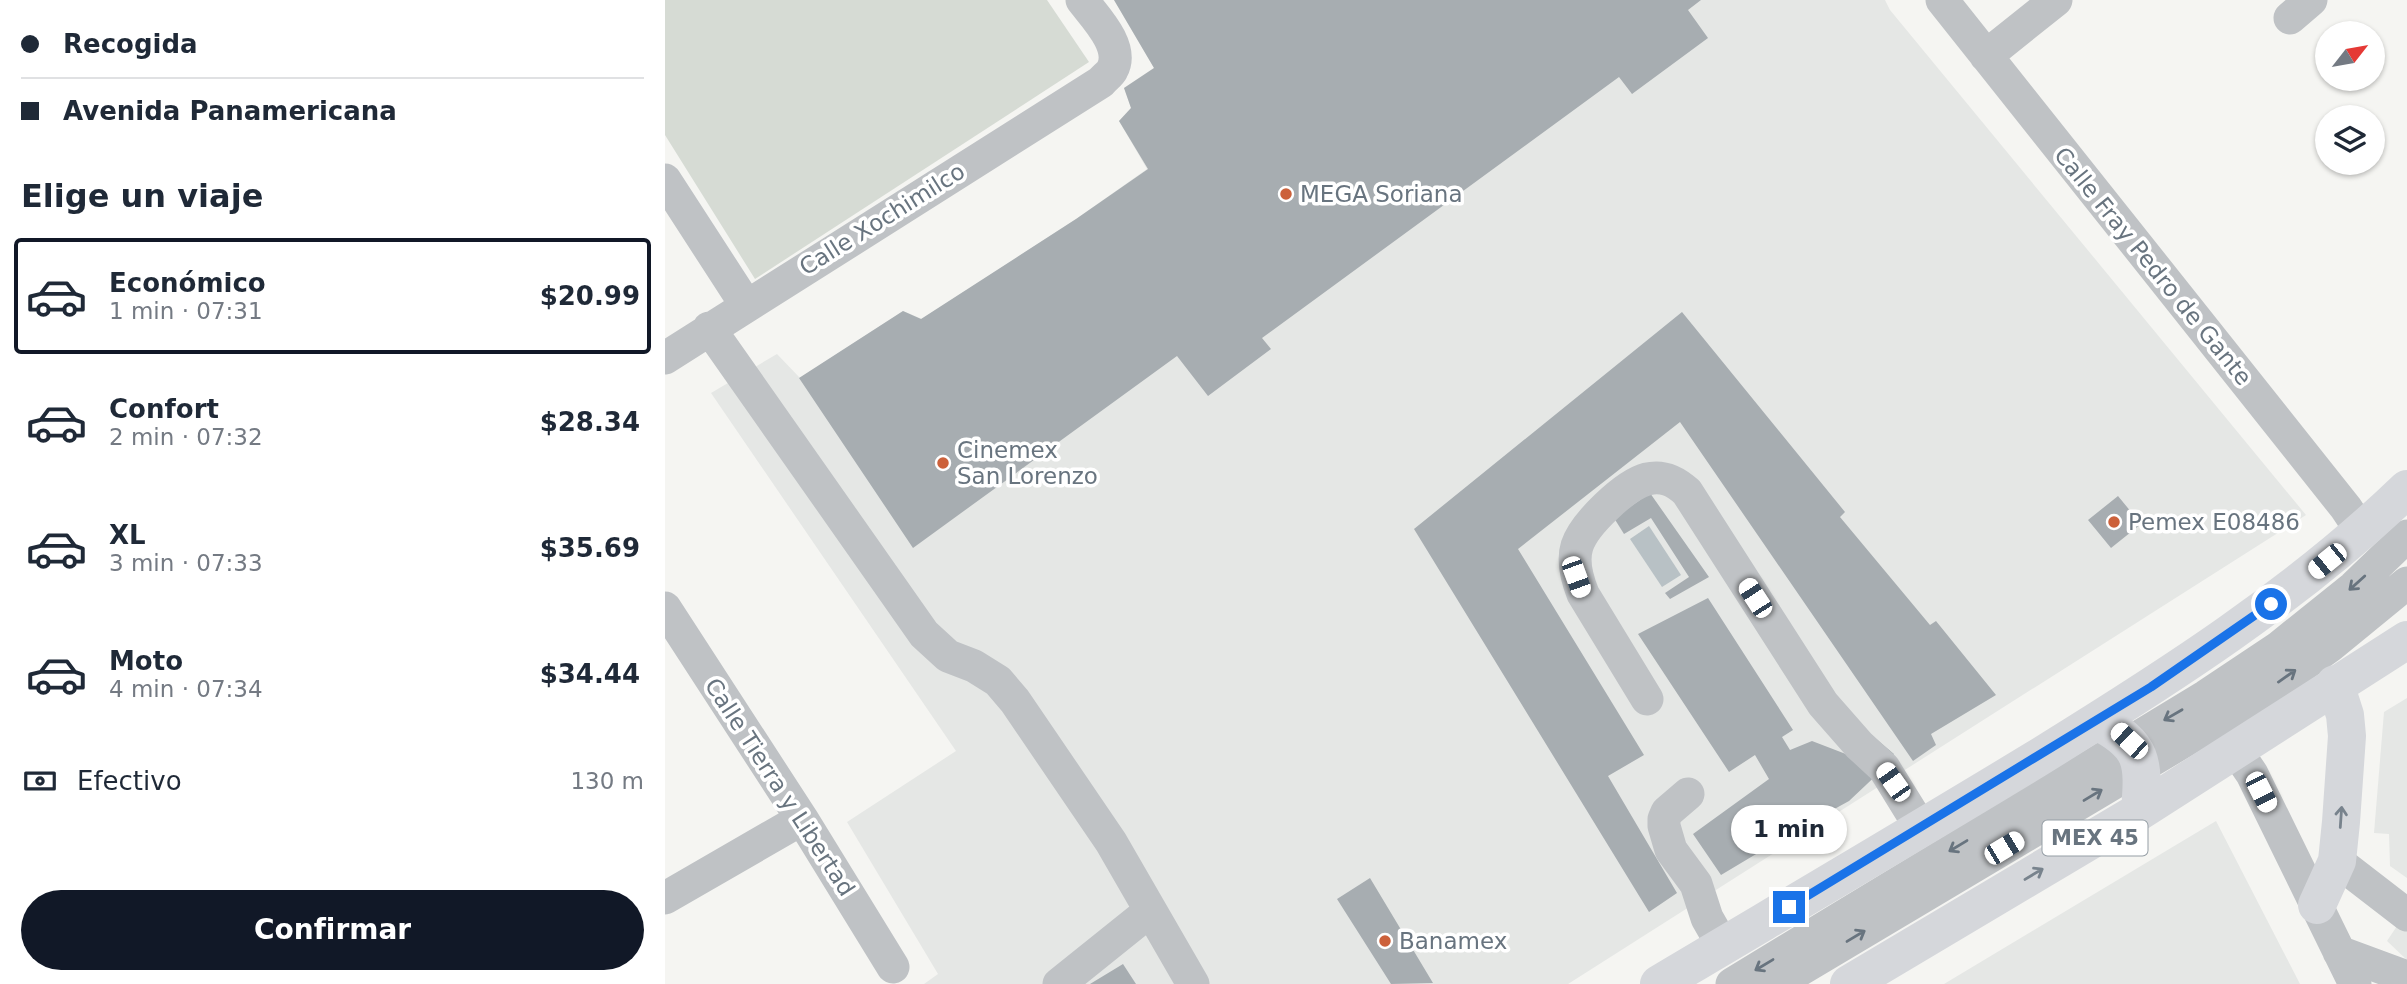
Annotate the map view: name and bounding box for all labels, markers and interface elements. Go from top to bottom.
north arrow [2315,21,2385,91]
map controls [2315,21,2385,175]
text: Recogida [63,29,198,59]
text: Avenida Panamericana [63,96,397,126]
button: layers [2315,105,2385,175]
street label: Calle Fray Pedro de Gante [2049,142,2257,390]
street label: Calle Xochimilco [795,158,969,280]
text: Elige un viaje [21,177,263,215]
place label: MEGA Soriana [1300,181,1463,207]
marker: MEGA Soriana [1278,186,1294,202]
icon: car [25,265,88,328]
text: Económico [109,268,266,298]
text: $20.99 [540,281,640,311]
text: 1 min · 07:31 [109,298,263,324]
icon: car [25,391,88,454]
text: Confort [109,394,219,424]
text: $28.34 [540,407,640,437]
text: 2 min · 07:32 [109,424,263,450]
place label: Cinemex San Lorenzo [957,437,1098,489]
marker: Cinemex San Lorenzo [935,455,951,471]
place label: Pemex E08486 [2128,509,2300,535]
marker: Pemex E08486 [2106,514,2122,530]
icon: car [25,517,88,580]
text: XL [109,520,146,550]
text: $35.69 [540,533,640,563]
car [2305,540,2350,582]
text: 3 min · 07:33 [109,550,263,576]
car [1559,554,1594,600]
one-way arrow [2349,574,2366,591]
car [1735,575,1776,621]
route start [2255,588,2287,620]
icon: car [25,643,88,706]
text: Moto [109,646,183,676]
text: $34.44 [540,659,640,689]
one-way arrow [2277,669,2296,683]
street label: Calle Tierra y Libertad [700,673,860,901]
text: 4 min · 07:34 [109,676,263,702]
one-way arrow [2163,708,2183,722]
car [2107,719,2152,763]
car [1873,759,1914,805]
icon: cash [21,762,59,800]
text: Efectivo [77,766,182,796]
text: 130 m [570,768,644,794]
car [2243,769,2280,815]
one-way arrow [2083,787,2103,801]
callout: 1 min [1731,806,1847,855]
one-way arrow [2335,806,2348,829]
text: 1 min [1753,816,1825,842]
road number: MEX 45 [2043,820,2147,856]
car [1981,828,2028,868]
one-way arrow [1948,840,1968,854]
one-way arrow [2024,867,2044,881]
button: Confirmar [21,890,644,970]
route end [1773,891,1805,923]
place label: Banamex [1399,928,1507,954]
one-way arrow [1845,929,1865,943]
marker: Banamex [1377,933,1393,949]
one-way arrow [1754,958,1774,972]

